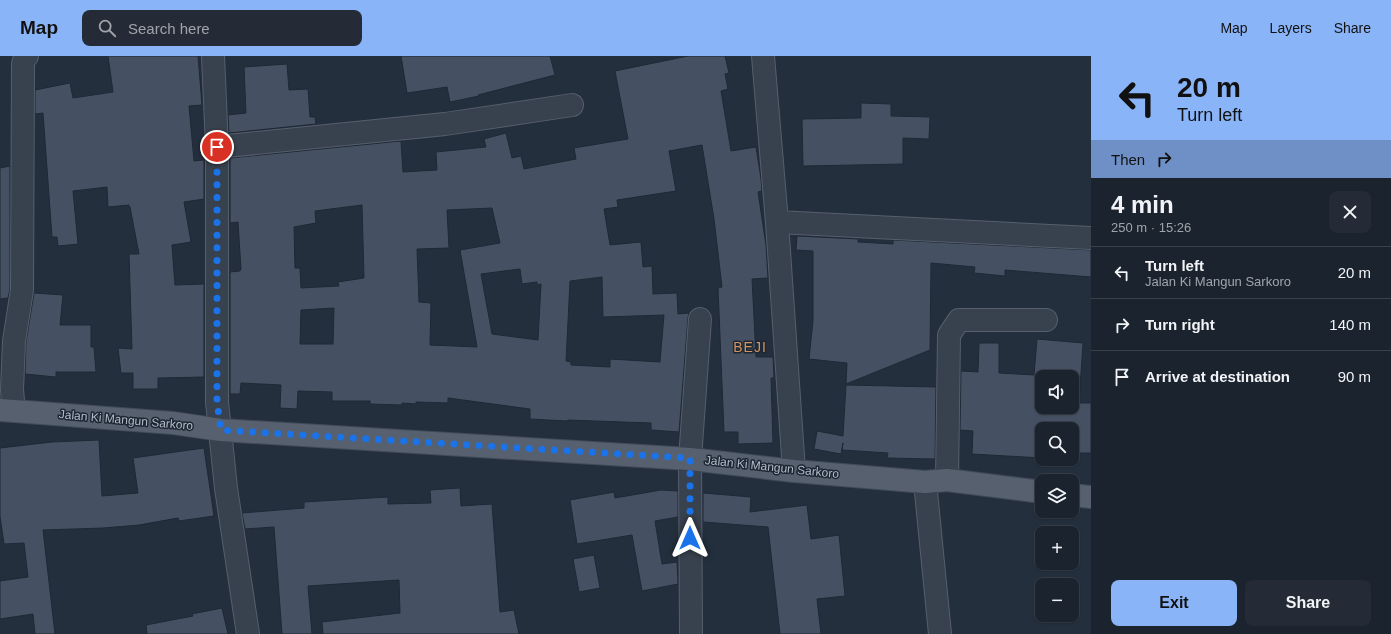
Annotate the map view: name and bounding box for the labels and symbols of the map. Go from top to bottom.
pin [200,130,234,164]
district label: BEJI [733,339,767,355]
street label: Jalan Ki Mangun Sarkoro [58,407,194,433]
street label: Jalan Ki Mangun Sarkoro [704,453,840,481]
position arrow [669,517,711,559]

